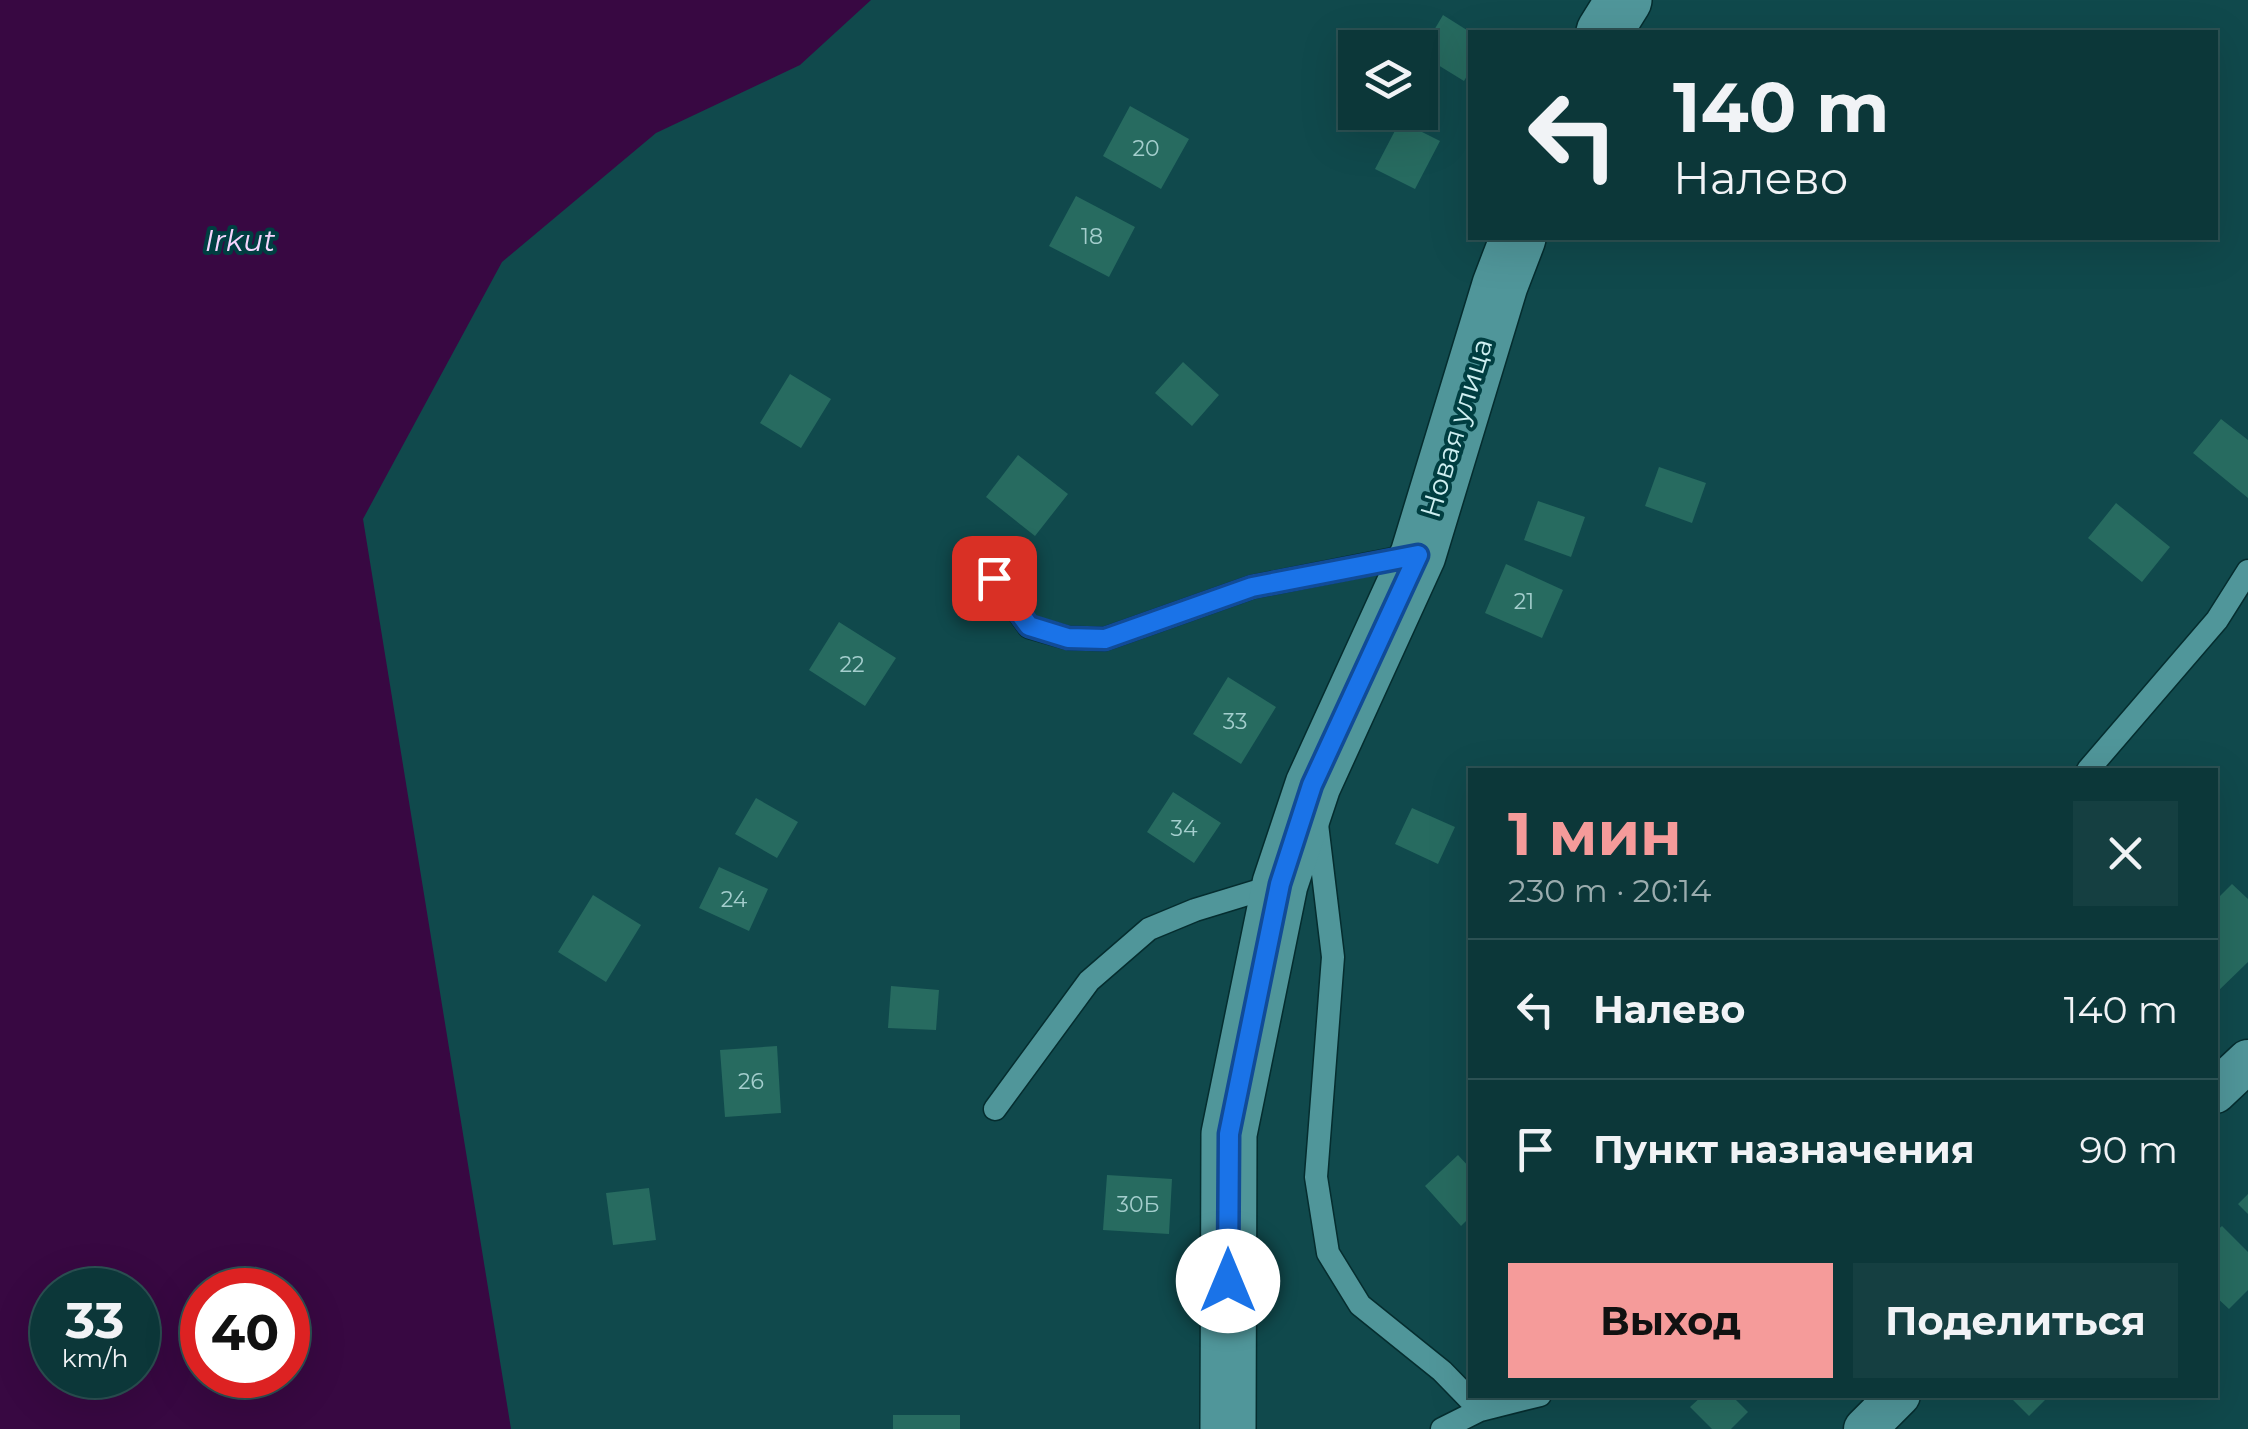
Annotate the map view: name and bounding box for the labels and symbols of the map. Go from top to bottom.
house number: 20 [1132,135,1160,162]
water label: Irkut [205,222,275,259]
house number: 18 [1081,223,1103,250]
street label: Новая улица [1413,334,1499,522]
pin [952,536,1037,621]
house number: 21 [1514,588,1534,615]
house number: 22 [840,651,865,678]
house number: 33 [1223,708,1247,735]
house number: 34 [1171,815,1198,842]
house number: 24 [721,886,748,913]
house number: 26 [738,1068,764,1095]
house number: 30Б [1117,1191,1159,1218]
position arrow [1176,1229,1280,1333]
speed limit sign: 40 [180,1268,310,1398]

